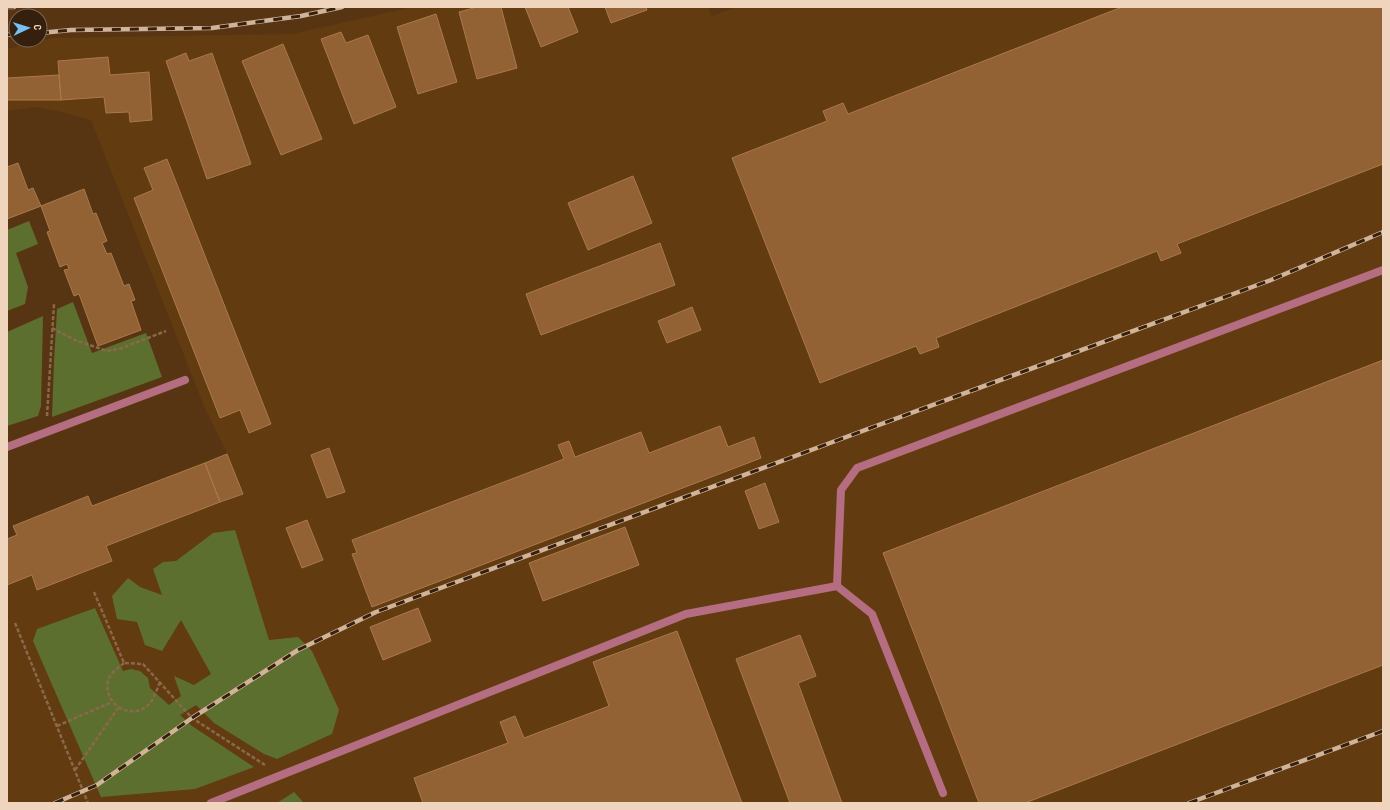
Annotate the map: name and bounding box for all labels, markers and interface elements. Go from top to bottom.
north arrow [8,8,48,48]
text: С [31,24,44,31]

